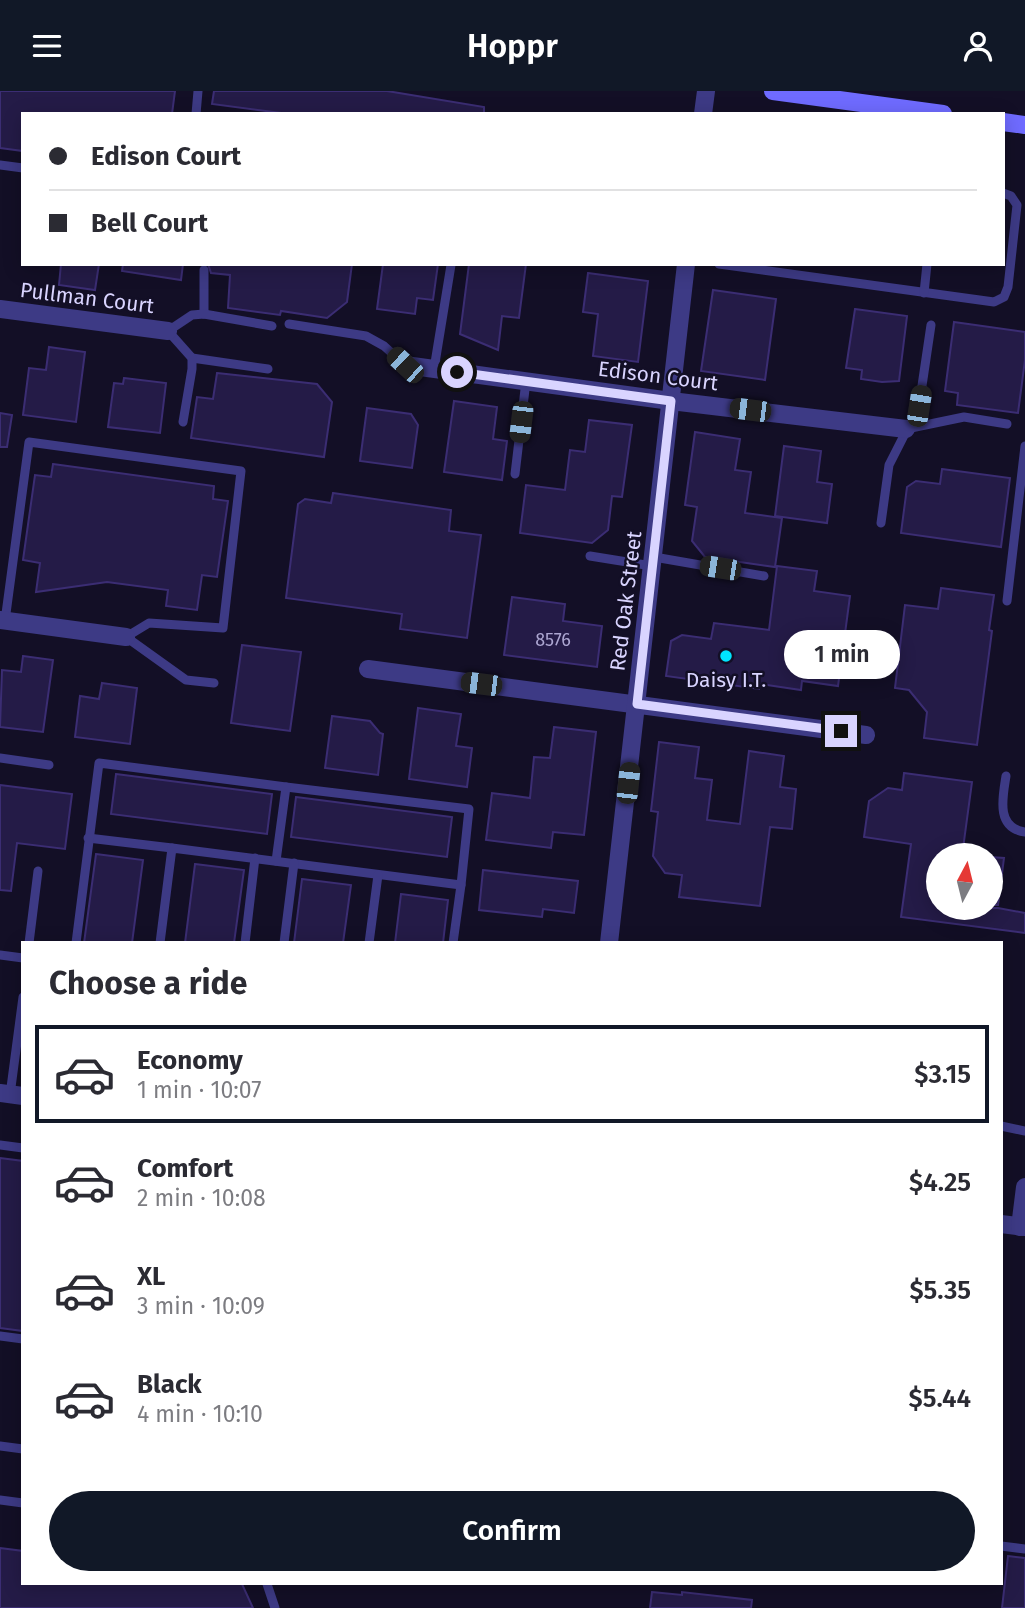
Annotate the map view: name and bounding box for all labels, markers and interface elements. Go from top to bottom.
icon: menu [28,27,66,65]
text: Hoppr [467,27,558,65]
icon: person [959,27,997,65]
text: Edison Court [91,141,241,172]
text: Bell Court [91,208,208,239]
street label: Pullman Court [18,277,156,319]
car [383,343,428,387]
route start [441,356,473,388]
street label: Edison Court [596,356,720,396]
car [906,384,933,428]
car [728,397,773,423]
car [509,400,534,444]
street label: Red Oak Street [605,529,648,673]
car [698,554,743,582]
house number: 8576 [535,629,571,651]
callout: 1 min [783,629,899,679]
text: 1 min [814,640,870,668]
marker: Daisy I.T. [718,648,734,664]
place label: Daisy I.T. [686,667,766,693]
car [459,671,504,697]
route end [825,715,857,747]
car [616,761,641,805]
north arrow [926,843,1003,921]
map controls [926,843,1003,920]
text: Choose a ride [49,964,247,1002]
icon: car [53,1043,116,1106]
text: Economy [137,1045,243,1076]
text: $3.15 [914,1059,971,1090]
text: 1 min · 10:07 [137,1076,261,1104]
icon: car [53,1151,116,1214]
text: Comfort [137,1153,233,1184]
text: $4.25 [909,1167,971,1198]
text: 2 min · 10:08 [137,1184,266,1212]
icon: car [53,1259,116,1322]
text: XL [137,1261,165,1292]
text: $5.35 [909,1275,971,1306]
text: 3 min · 10:09 [137,1292,265,1320]
icon: car [53,1367,116,1430]
text: Black [137,1369,202,1400]
text: $5.44 [909,1383,971,1414]
text: 4 min · 10:10 [137,1400,263,1428]
button: Confirm [49,1491,975,1571]

